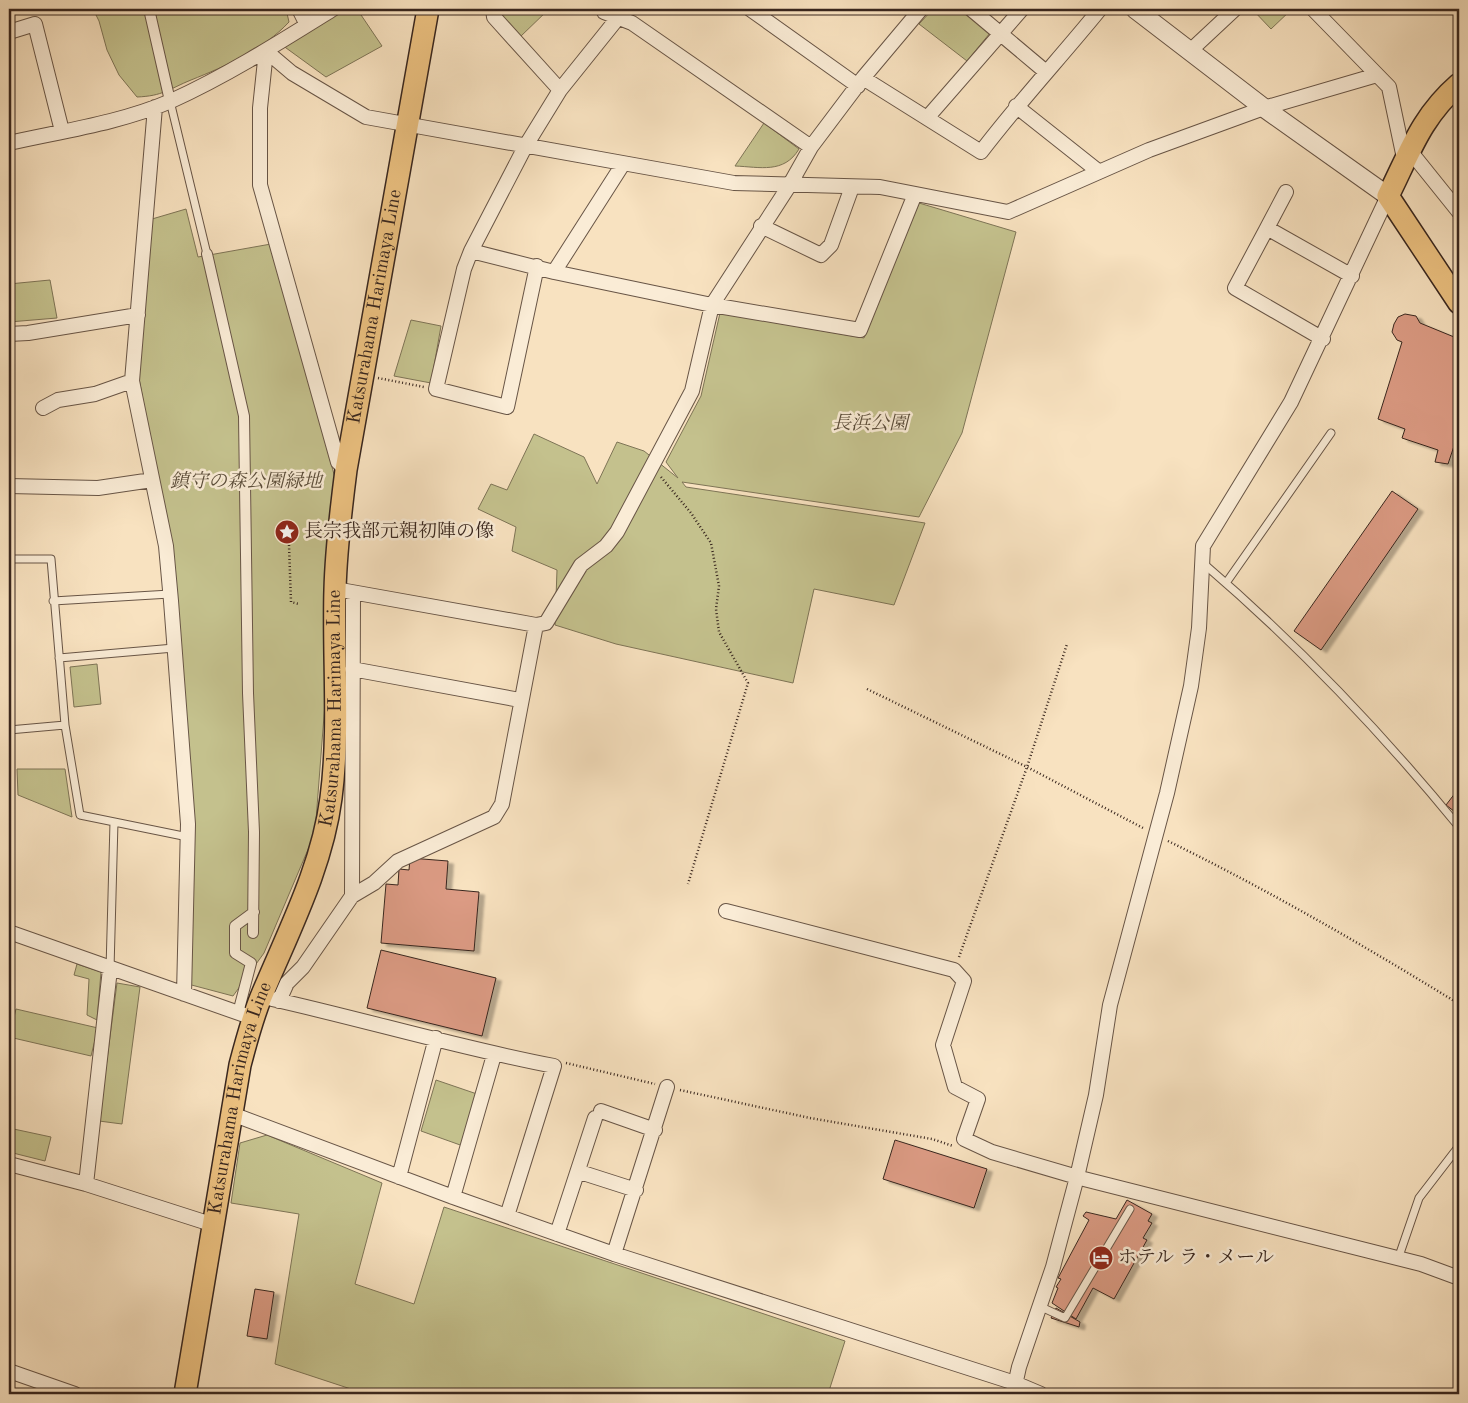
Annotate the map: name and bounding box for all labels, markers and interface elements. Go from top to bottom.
street label: Katsurahama Harimaya Line [345,188,405,426]
park label: 長浜公園 [832,413,911,434]
park label: 鎮守の森公園緑地 [170,471,324,492]
place icon: 長宗我部元親初陣の像 [274,519,300,545]
place label: 長宗我部元親初陣の像 [304,521,494,542]
street label: Katsurahama Harimaya Line [317,589,345,829]
street label: Katsurahama Harimaya Line [206,979,276,1216]
hotel icon: ホテル ラ・メール [1088,1245,1114,1271]
place label: ホテル ラ・メール [1118,1248,1274,1268]

